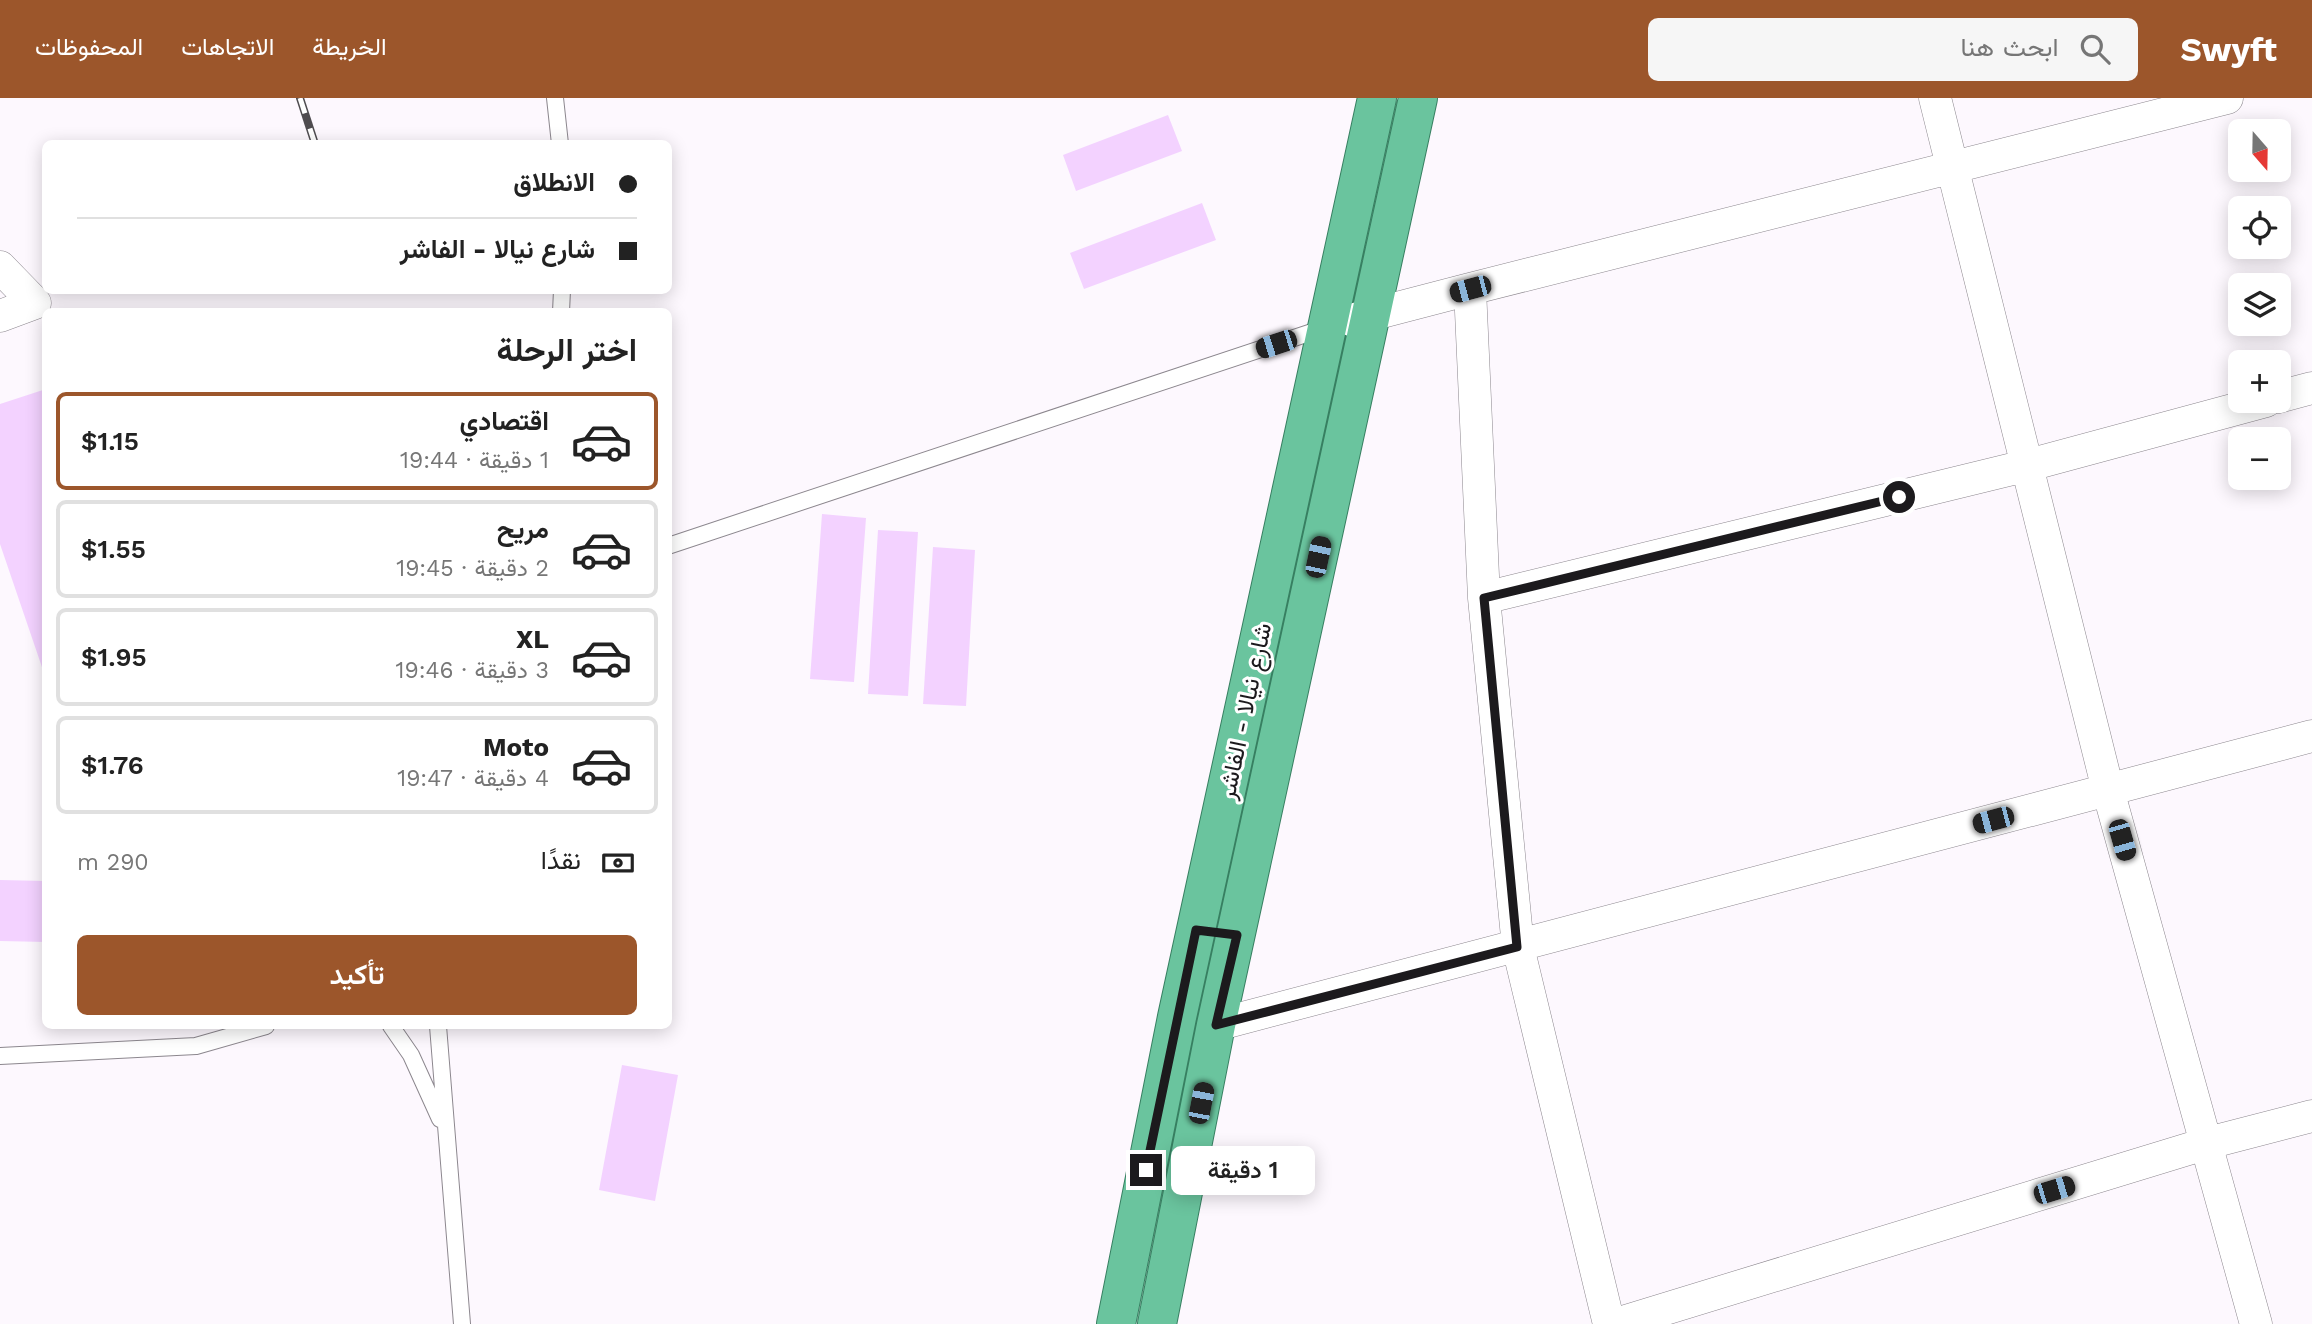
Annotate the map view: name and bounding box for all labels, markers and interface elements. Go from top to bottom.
search box [1648,18,2138,81]
icon: search [2076,30,2114,68]
text: Swyft [2180,30,2277,69]
text: ابحث هنا [1960,32,2058,62]
text: المحفوظات [35,33,143,61]
text: الاتجاهات [181,33,274,61]
text: الخريطة [312,33,387,61]
north arrow [2228,119,2291,182]
map controls [2228,119,2291,490]
text: الانطلاق [513,167,595,197]
button: locate [2228,196,2291,259]
text: شارع نيالا - الفاشر [400,234,595,264]
car [1447,273,1494,305]
button: layers [2228,273,2291,336]
car [1253,328,1300,360]
text: اختر الرحلة [497,331,637,369]
button: + [2228,350,2291,413]
text: اقتصادي [460,406,549,436]
icon: car [570,410,633,473]
text: $1.15 [81,426,139,456]
button: − [2228,427,2291,490]
text: 1 دقيقة · 19:44 [400,447,549,474]
route start [1883,481,1915,513]
text: مريح [497,514,549,544]
icon: car [570,518,633,581]
text: $1.55 [81,534,146,564]
car [1304,534,1333,580]
text: 2 دقيقة · 19:45 [396,555,549,582]
street label: شارع نيالا - الفاشر [1212,620,1279,803]
text: XL [516,624,549,654]
icon: car [570,626,633,689]
text: $1.95 [81,642,147,672]
text: 3 دقيقة · 19:46 [396,657,549,684]
text: Moto [483,732,549,762]
icon: car [570,734,633,797]
text: $1.76 [81,750,144,780]
text: 4 دقيقة · 19:47 [397,765,549,792]
car [1970,804,2017,836]
car [2107,817,2138,863]
icon: cash [599,844,637,882]
text: نقدًا [541,845,581,875]
text: 290 m [77,849,149,876]
button: تأكيد [77,935,637,1015]
car [1187,1080,1216,1126]
callout: 1 دقيقة [1170,1146,1314,1194]
route end [1130,1154,1162,1186]
text: 1 دقيقة [1208,1157,1278,1184]
car [2031,1174,2078,1206]

